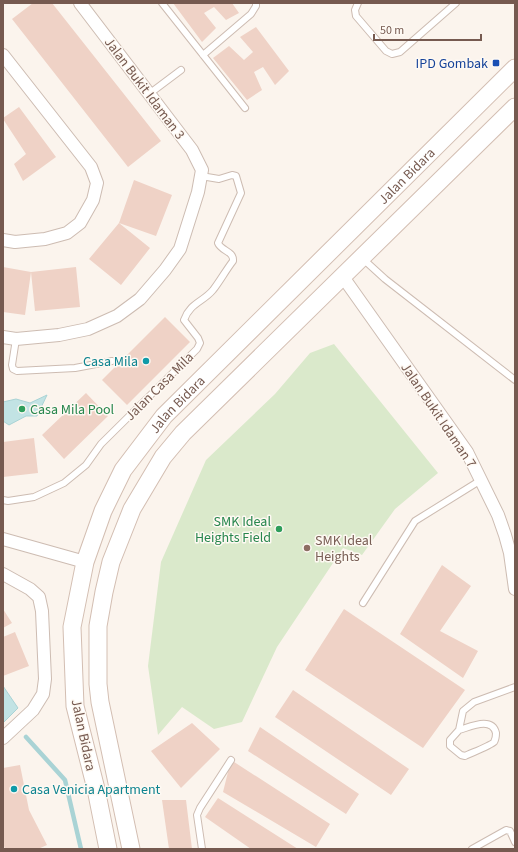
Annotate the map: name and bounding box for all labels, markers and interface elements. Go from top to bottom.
scale bar [374,16,481,42]
text: 50 m [380,22,404,39]
street label: Jalan Bukit Idaman 3 [99,33,189,144]
place label: IPD Gombak [416,54,488,74]
marker: IPD Gombak [491,58,501,68]
street label: Jalan Bidara [374,144,440,209]
street label: Jalan Casa Mila [121,348,199,426]
place label: Casa Mila [83,352,138,372]
marker: Casa Mila [141,356,151,366]
street label: Jalan Bukit Idaman 7 [395,359,481,472]
street label: Jalan Bidara [145,372,210,438]
place label: Casa Mila Pool [30,400,115,420]
marker: Casa Mila Pool [17,404,27,414]
place label: SMK Ideal Heights Field [195,512,271,548]
marker: SMK Ideal Heights Field [274,524,284,534]
place label: SMK Ideal Heights [315,531,373,567]
marker: SMK Ideal Heights [302,543,312,553]
street label: Jalan Bidara [66,697,100,773]
place label: Casa Venicia Apartment [22,780,161,800]
marker: Casa Venicia Apartment [9,784,19,794]

